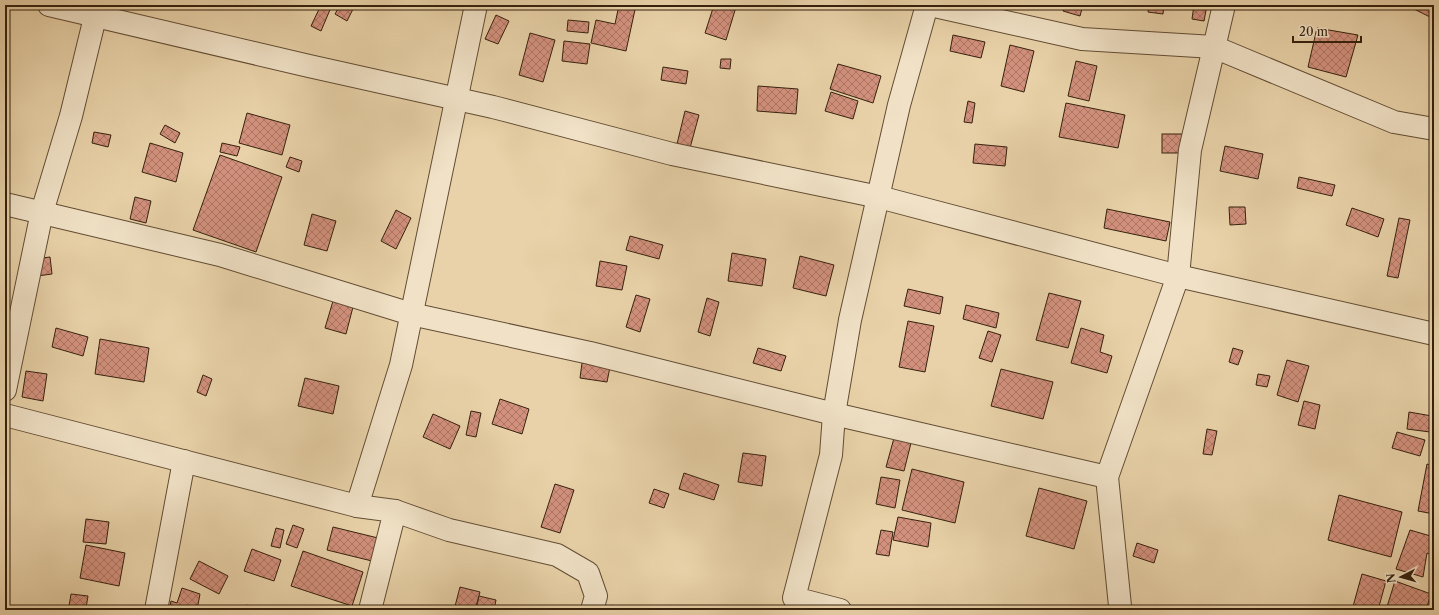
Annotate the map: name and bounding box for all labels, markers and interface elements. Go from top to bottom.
scale bar [1293,18,1361,44]
text: 20 m [1299,24,1328,39]
north arrow [1381,557,1421,597]
text: N [1384,572,1399,584]

